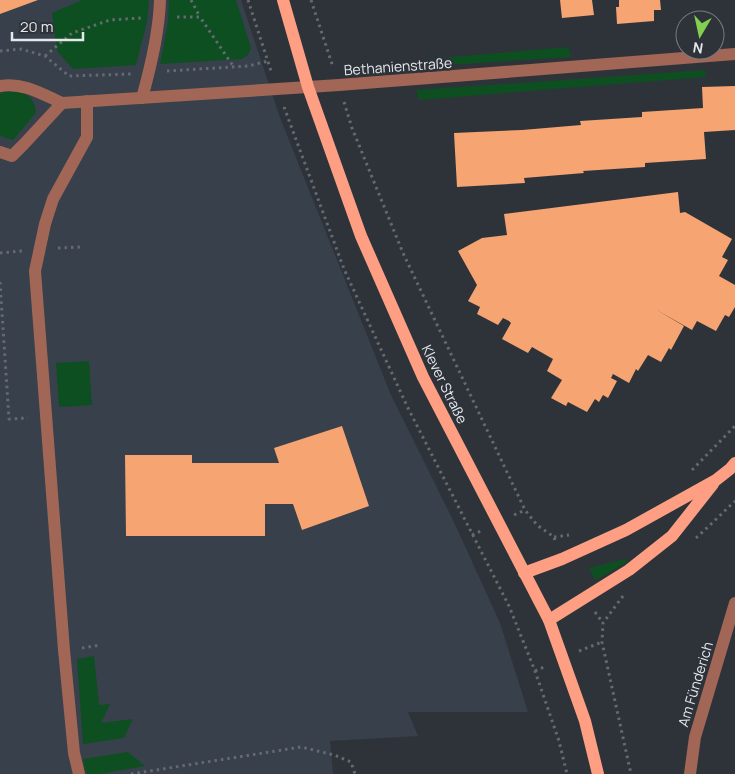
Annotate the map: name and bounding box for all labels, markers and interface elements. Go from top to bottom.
scale bar [12,10,84,42]
north arrow [675,10,725,60]
text: 20 m [20,16,53,37]
text: N [691,38,704,59]
street label: Bethanienstraße [343,53,453,79]
street label: Klever Straße [418,341,472,427]
street label: Am Fünderich [673,639,717,729]

